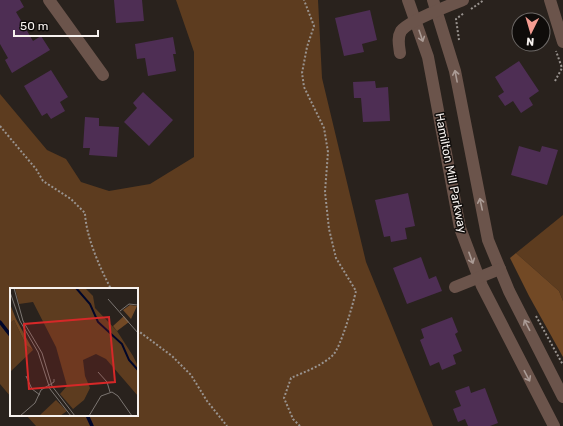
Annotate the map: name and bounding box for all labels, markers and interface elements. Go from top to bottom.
scale bar [14,12,98,38]
north arrow [511,12,551,52]
text: 50 m [20,19,48,33]
one-way arrow [418,30,426,42]
text: N [526,35,535,48]
one-way arrow [451,70,459,83]
street label: Hamilton Mill Parkway [432,112,470,235]
one-way arrow [476,198,484,211]
one-way arrow [468,252,476,264]
inset map [10,288,138,416]
one-way arrow [522,319,530,331]
one-way arrow [524,369,531,381]

